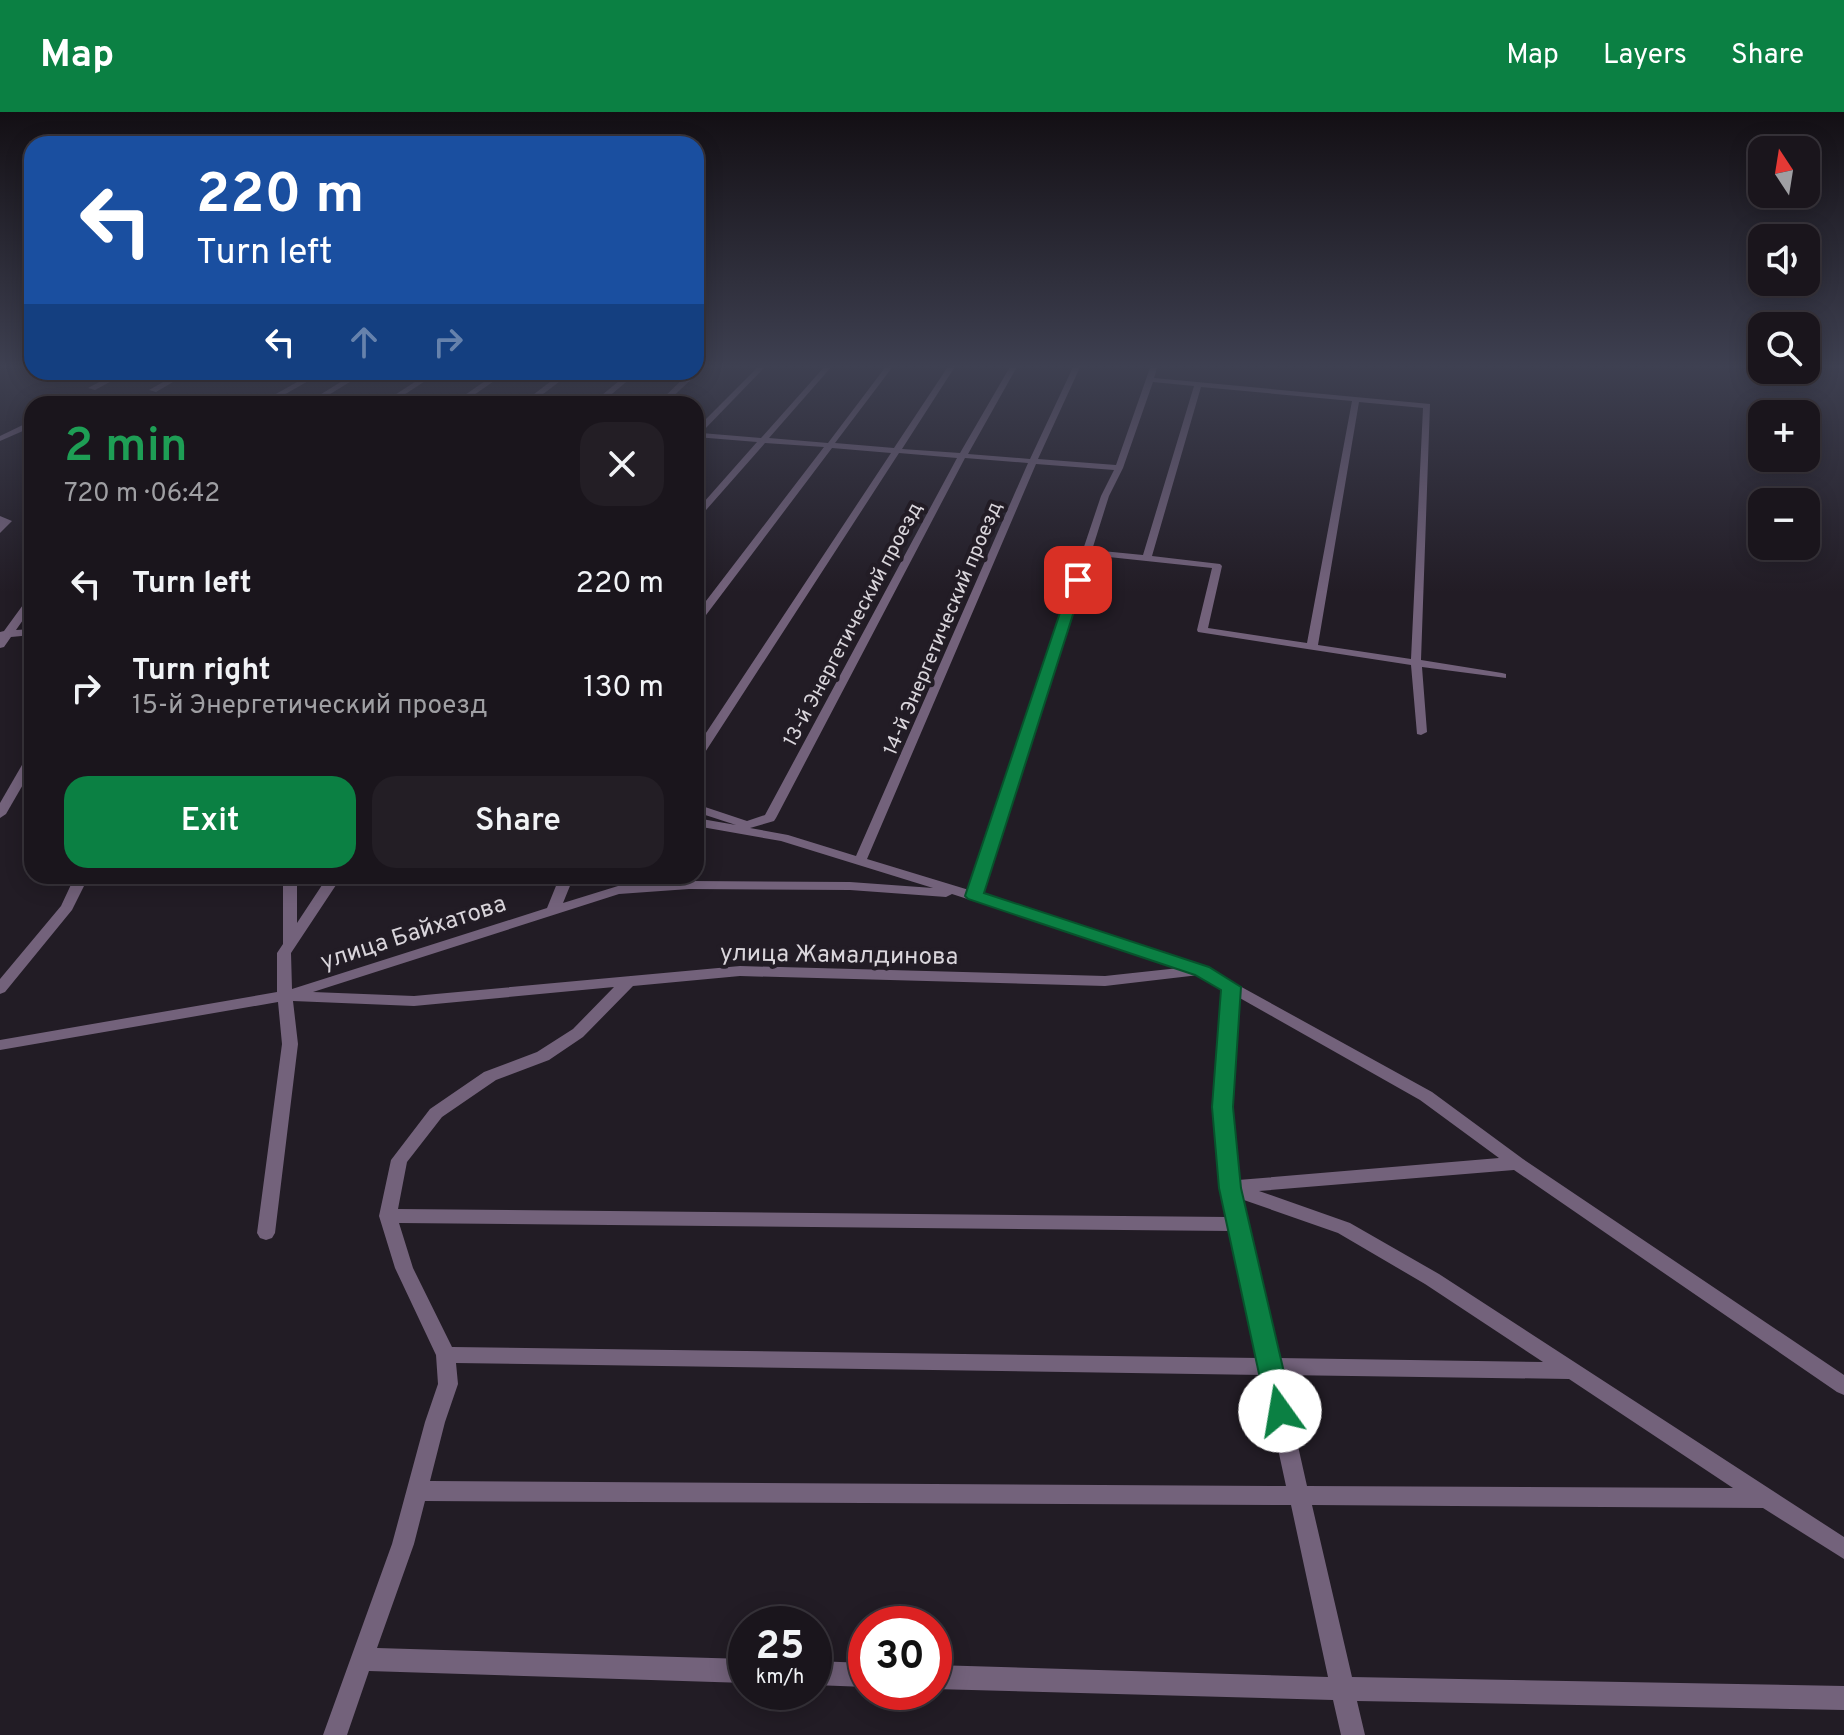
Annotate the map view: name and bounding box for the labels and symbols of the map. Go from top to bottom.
north arrow [1748,136,1820,208]
street label: 13-й Энергетический проезд [778,498,929,752]
street label: 14-й Энергетический проезд [879,498,1009,760]
pin [1044,546,1112,614]
street label: улица Байхатова [317,890,510,978]
street label: улица Жамалдинова [719,939,958,973]
position arrow [1238,1369,1322,1453]
speed limit sign: 30 [848,1606,952,1710]

